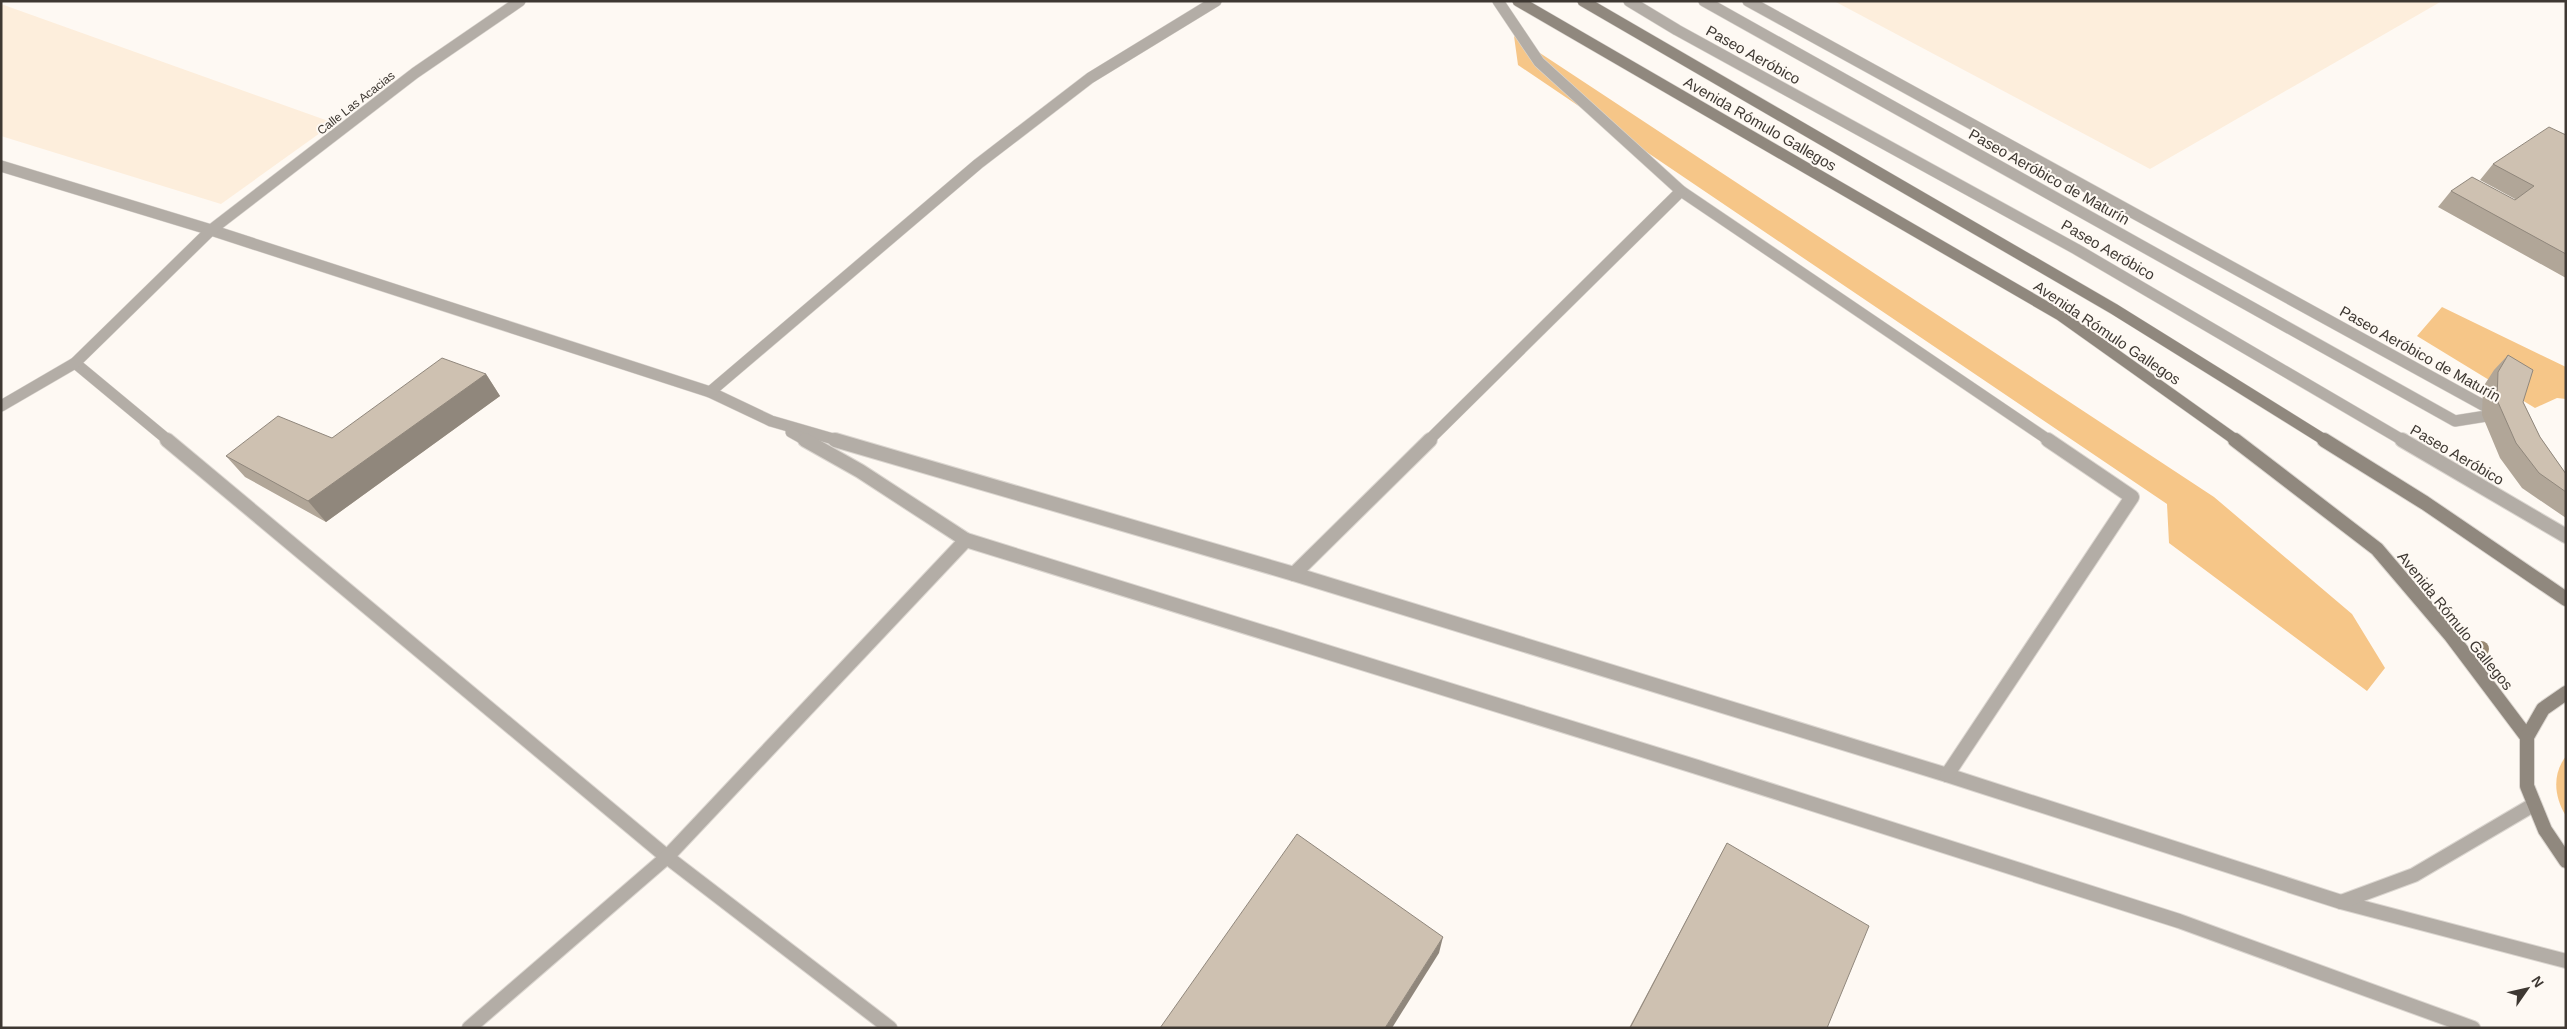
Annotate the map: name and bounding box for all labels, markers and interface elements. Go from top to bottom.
street label: Paseo Aeróbico [1703,22,1803,87]
street label: Calle Las Acacias [314,68,398,138]
street label: Avenida Rómulo Gallegos [1681,73,1839,174]
street label: Paseo Aeróbico de Maturín [1966,125,2132,228]
street label: Paseo Aeróbico [2058,216,2158,283]
street label: Avenida Rómulo Gallegos [2031,277,2184,388]
street label: Paseo Aeróbico de Maturín [2337,302,2503,405]
street label: Paseo Aeróbico [2407,421,2507,488]
street label: Avenida Rómulo Gallegos [2394,548,2516,693]
north arrow [2502,964,2552,1014]
text: N [2528,973,2547,990]

